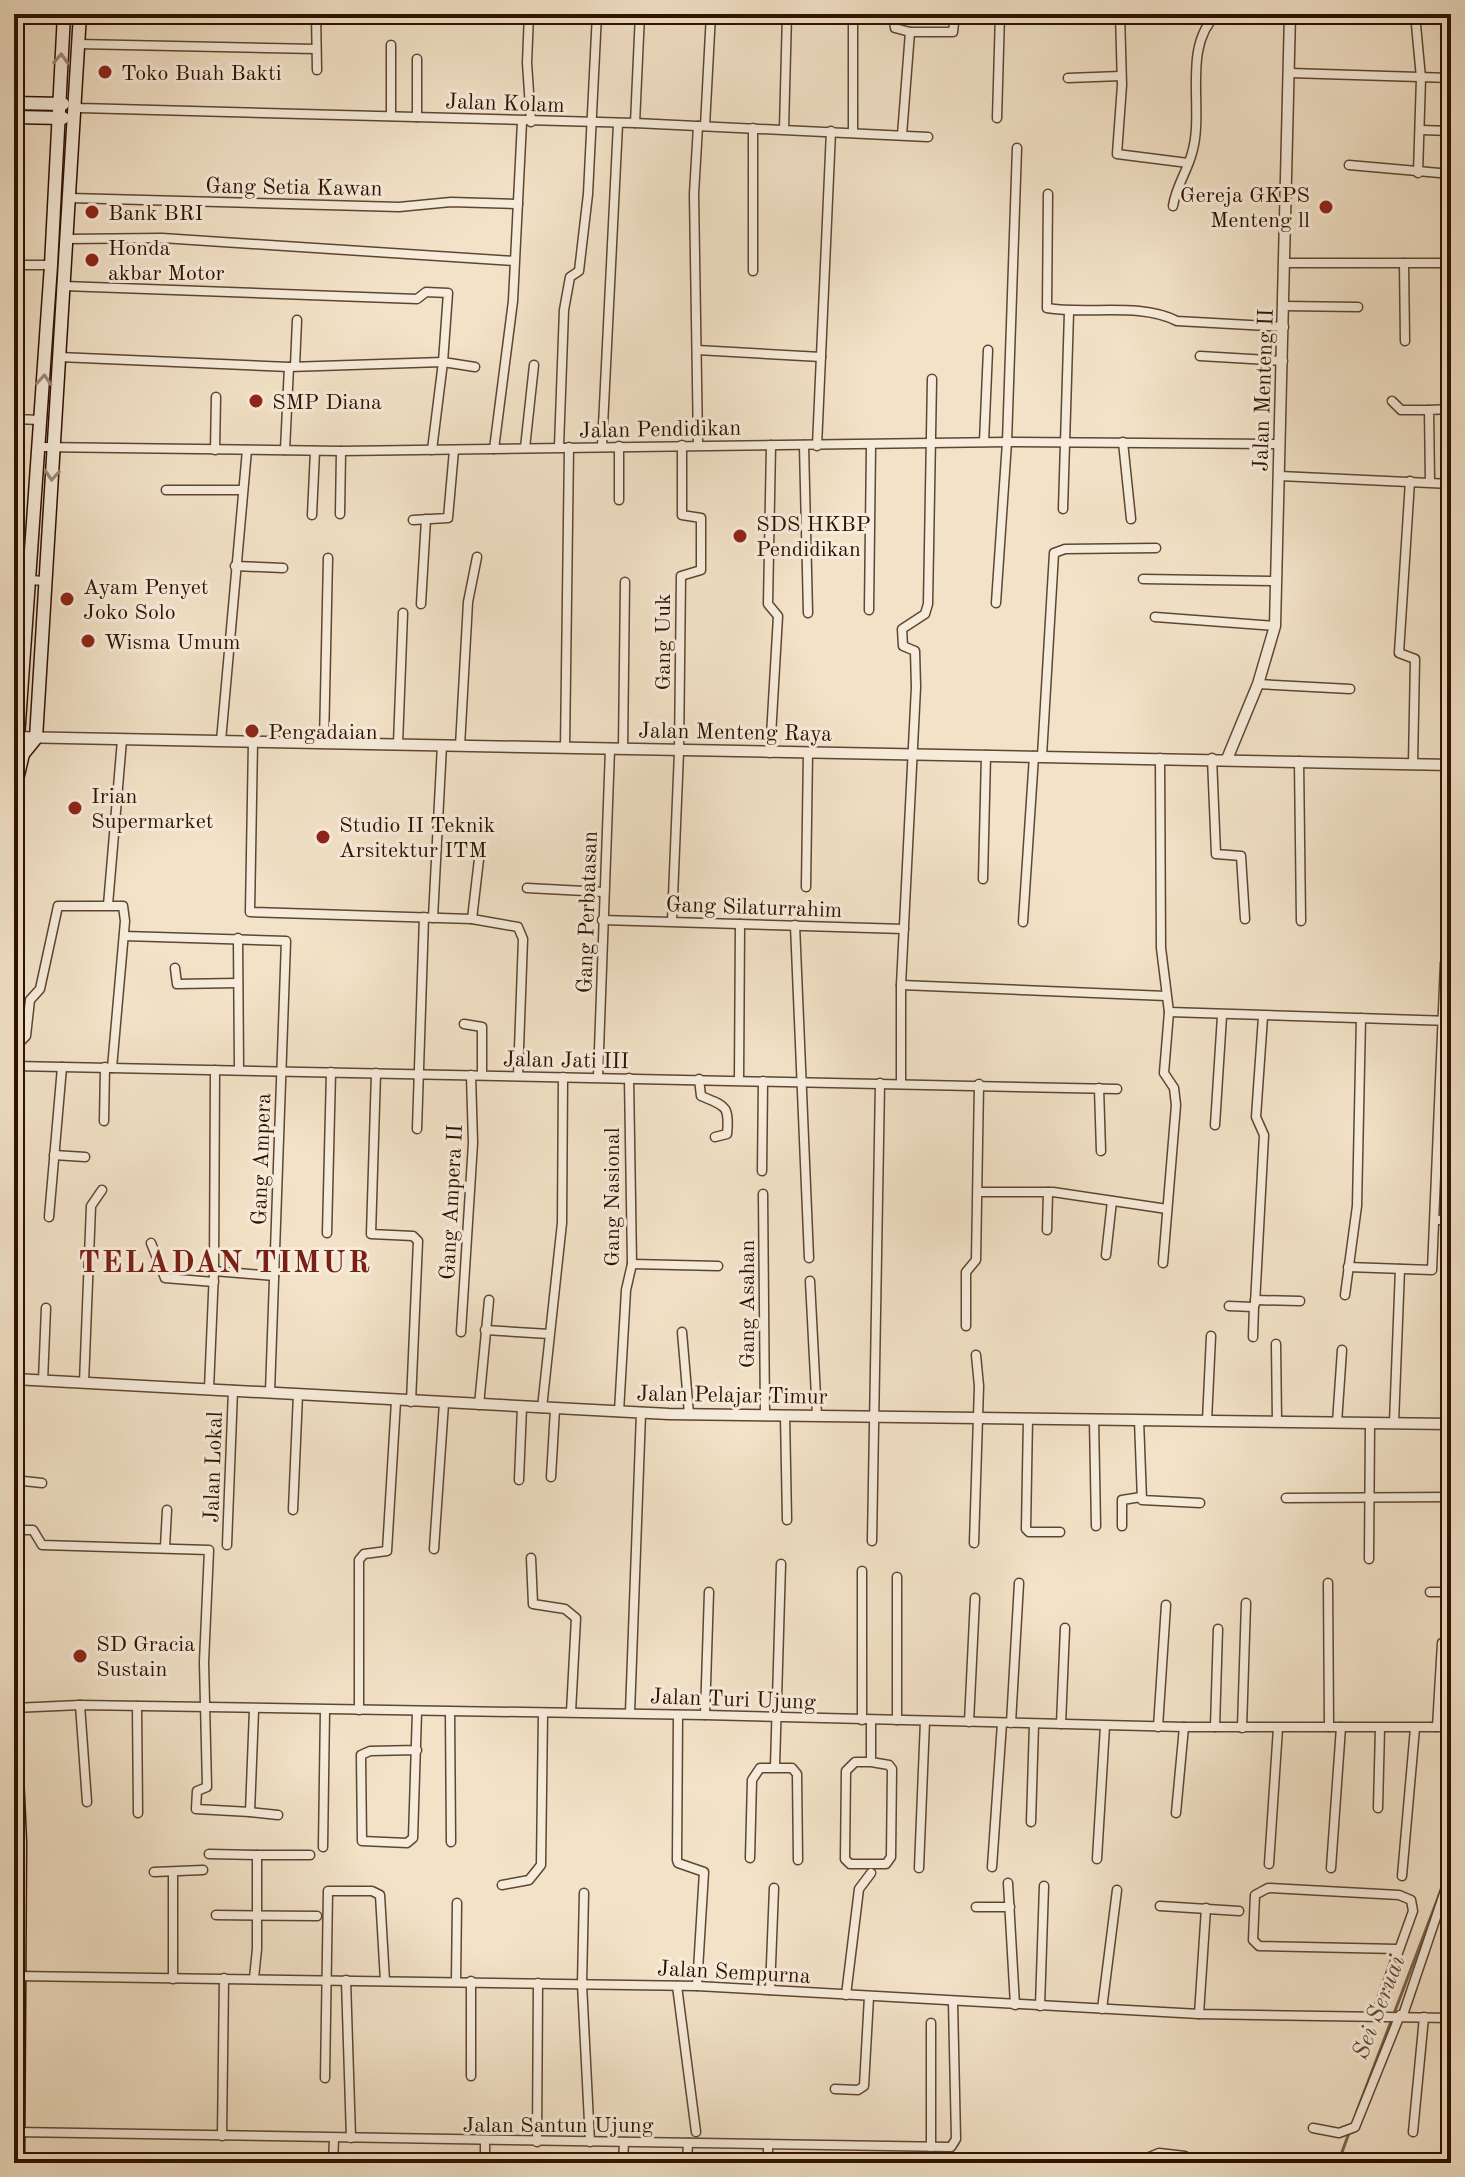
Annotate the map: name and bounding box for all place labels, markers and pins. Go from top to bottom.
marker: Toko Buah Bakti [96,63,114,81]
place label: Toko Buah Bakti [121,63,282,85]
place label: Gereja GKPS Menteng ll [1180,185,1310,232]
marker: Gereja GKPS Menteng ll [1317,198,1335,216]
marker: Bank BRI [83,203,101,221]
place label: Bank BRI [108,203,203,225]
place label: Honda akbar Motor [108,238,225,285]
marker: Honda akbar Motor [83,251,101,269]
marker: SMP Diana [247,392,265,410]
place label: SMP Diana [272,392,382,414]
place label: SDS HKBP Pendidikan [756,514,871,561]
marker: SDS HKBP Pendidikan [731,527,749,545]
place label: Ayam Penyet Joko Solo [83,577,209,624]
marker: Ayam Penyet Joko Solo [58,590,76,608]
marker: Wisma Umum [79,632,97,650]
place label: Wisma Umum [104,632,240,654]
marker: Pengadaian [243,722,261,740]
place label: Pengadaian [268,722,378,744]
place label: Irian Supermarket [91,786,214,833]
marker: Irian Supermarket [66,799,84,817]
place label: Studio II Teknik Arsitektur ITM [339,815,495,862]
marker: Studio II Teknik Arsitektur ITM [314,828,332,846]
place label: SD Gracia Sustain [96,1634,195,1681]
marker: SD Gracia Sustain [71,1647,89,1665]

